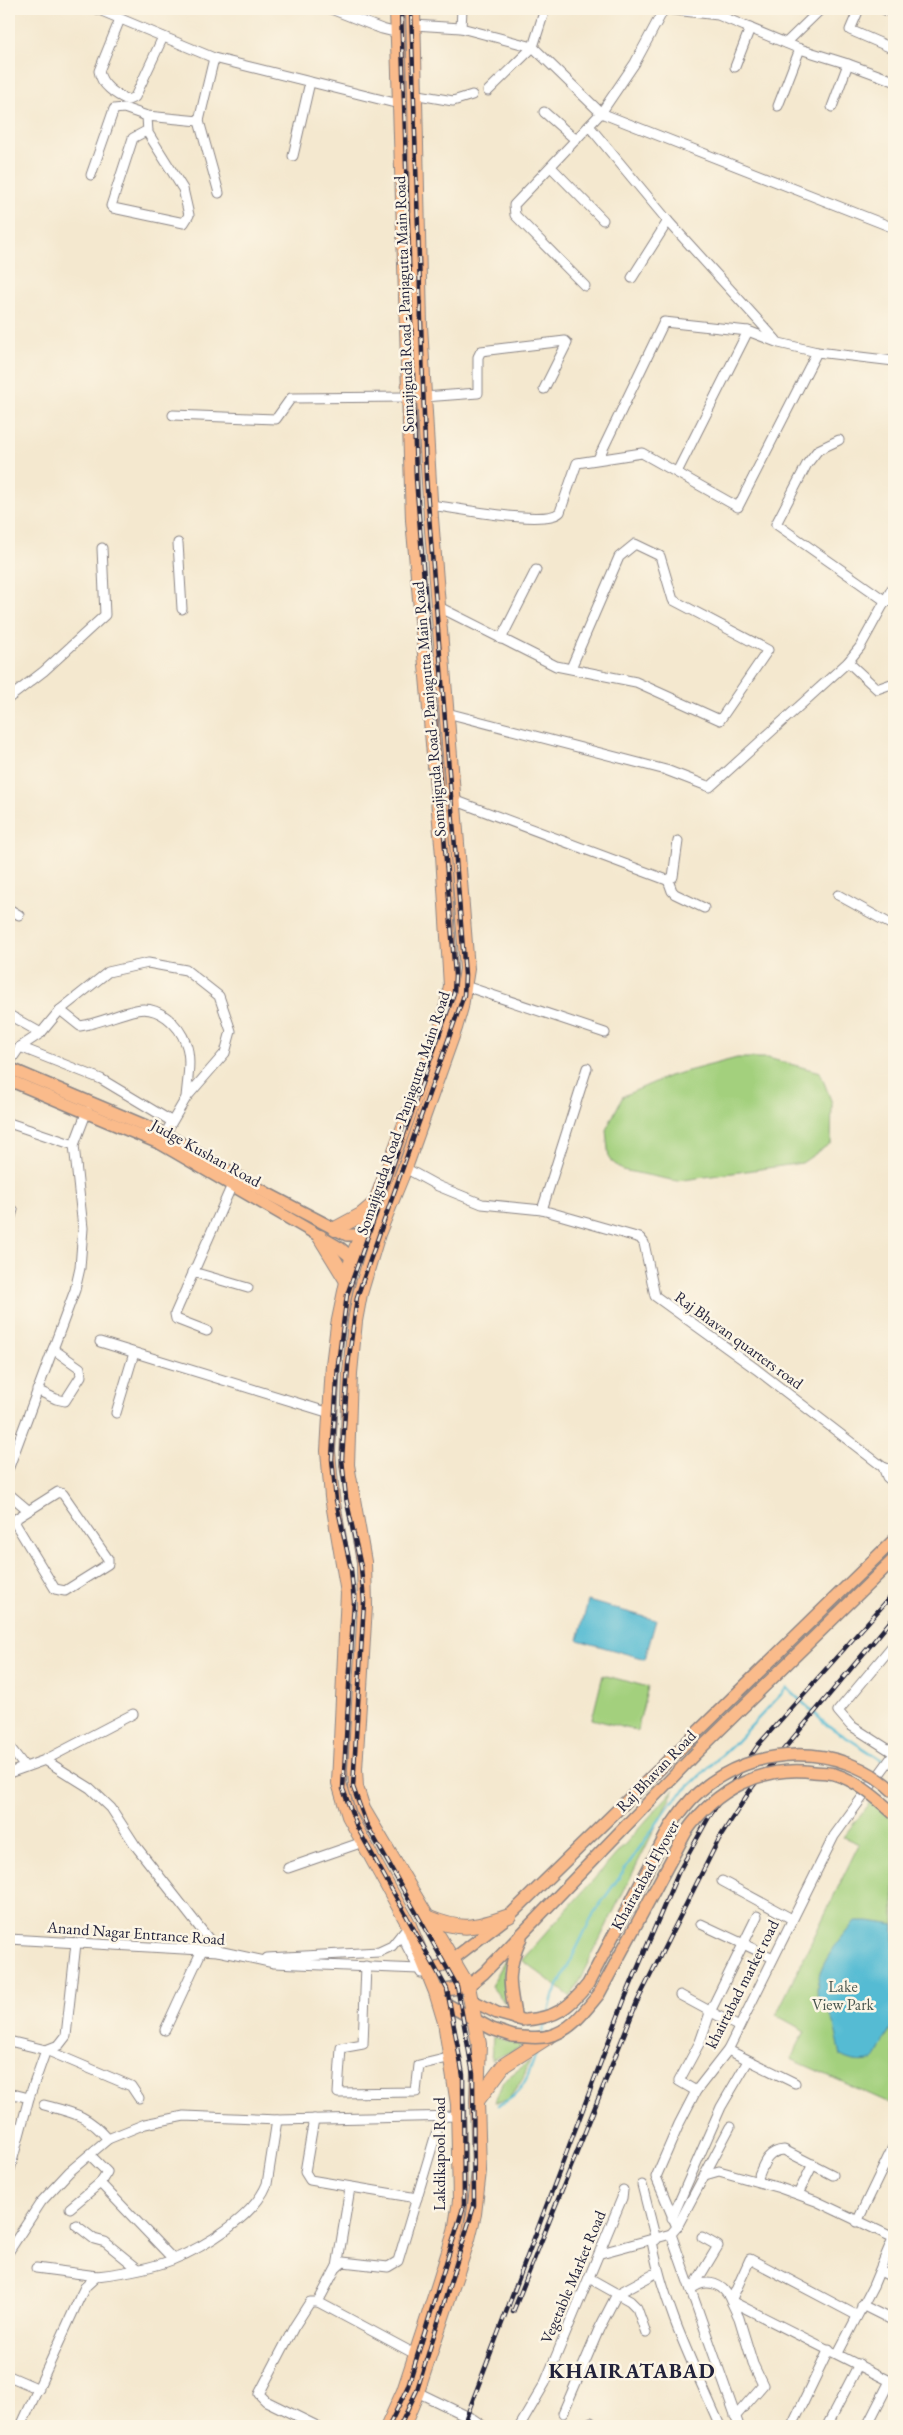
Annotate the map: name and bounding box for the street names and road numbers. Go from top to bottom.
street label: Somajiguda Road - Panjagutta Main Road [389,175,419,432]
street label: Somajiguda Road - Panjagutta Main Road [407,580,451,838]
street label: Somajiguda Road - Panjagutta Main Road [351,988,455,1238]
street label: Judge Kushan Road [146,1113,266,1192]
street label: Raj Bhavan quarters road [671,1286,808,1394]
street label: Raj Bhavan Road [611,1725,701,1817]
street label: Khairatabad Flyover [606,1816,684,1934]
street label: khairtabad market road [700,1915,784,2052]
street label: Anand Nagar Entrance Road [45,1916,227,1950]
street label: Lakdikapool Road [429,2096,450,2211]
street label: Vegetable Market Road [535,2206,611,2347]

